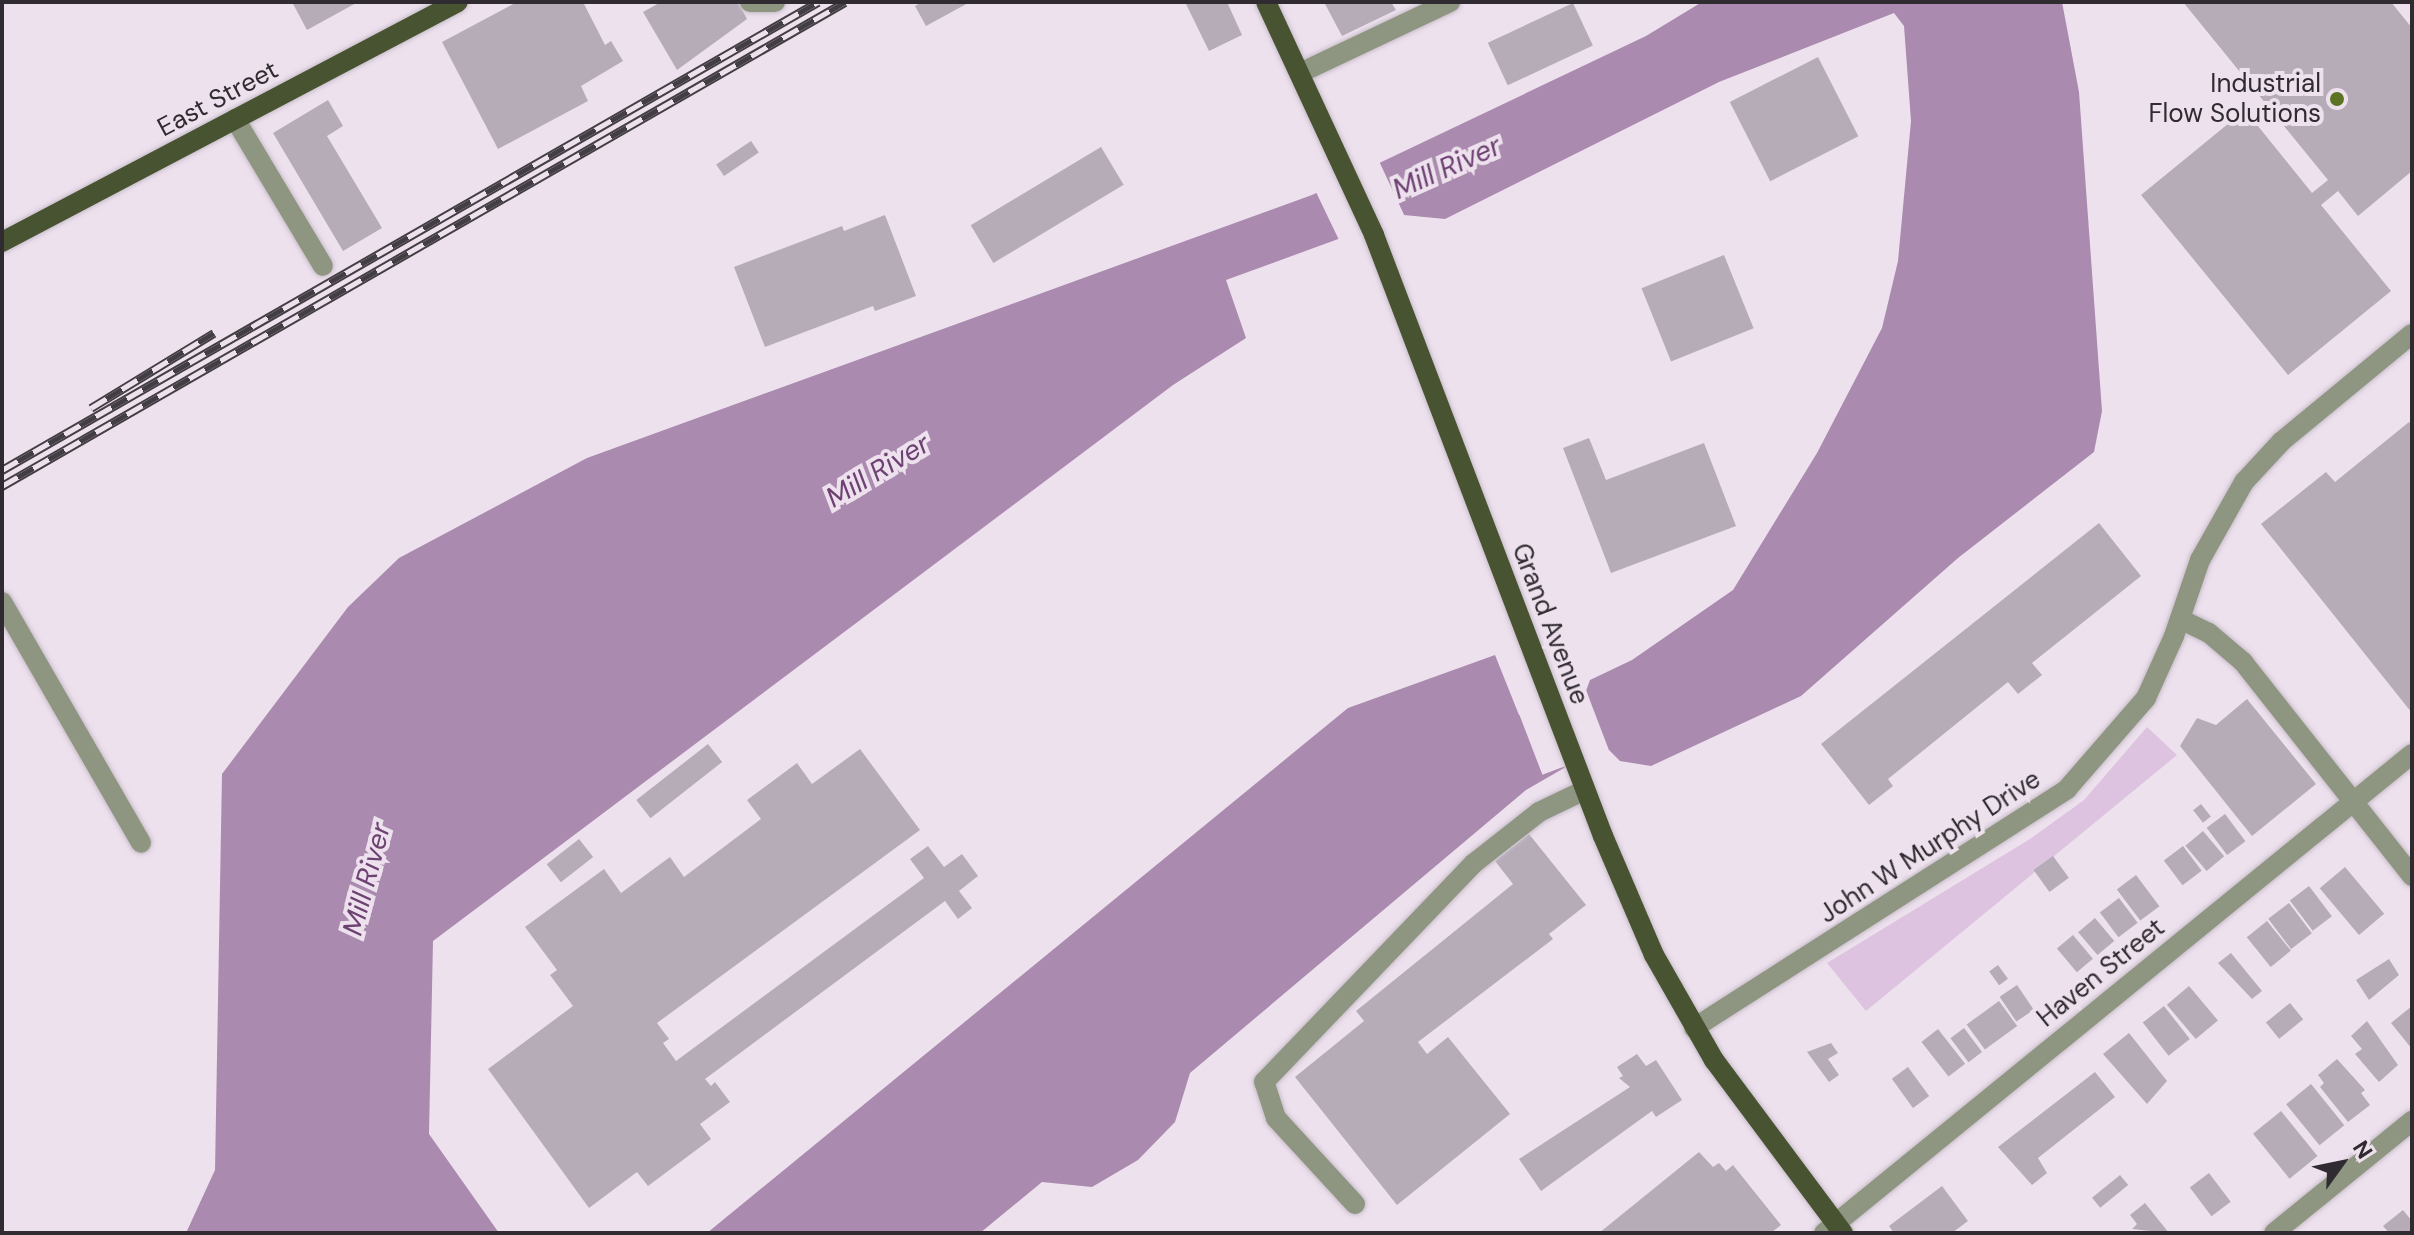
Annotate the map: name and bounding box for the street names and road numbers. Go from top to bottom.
street label: East Street [152,54,284,144]
street label: Grand Avenue [1505,539,1595,709]
street label: John W Murphy Drive [1814,764,2046,930]
street label: Haven Street [2031,912,2171,1034]

